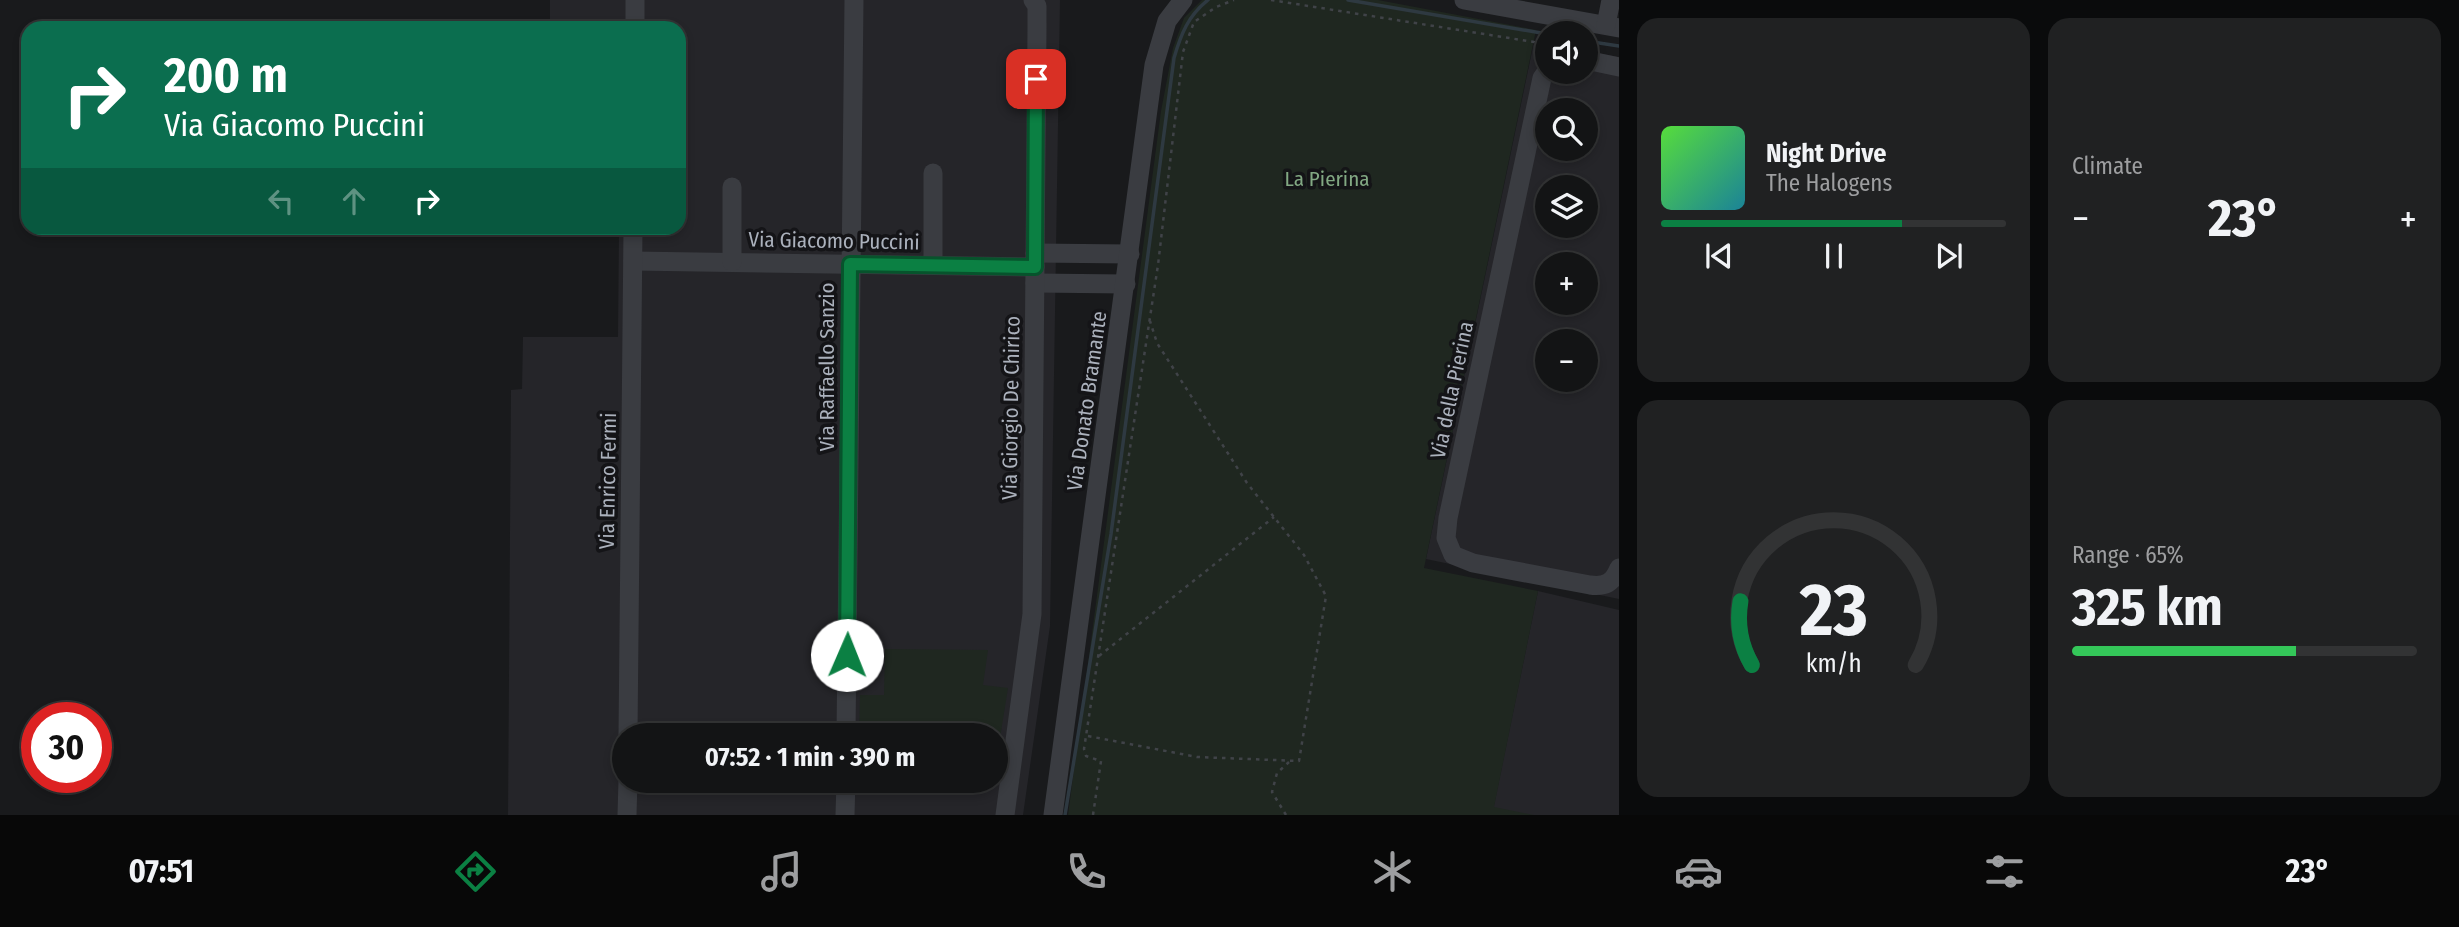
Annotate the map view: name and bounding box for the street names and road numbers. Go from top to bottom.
street label: Via Giacomo Puccini [748,227,920,255]
street label: Via Raffaello Sanzio [814,282,840,452]
street label: Via Donato Bramante [1062,309,1112,493]
street label: Via Giorgio De Chirico [996,316,1026,500]
street label: Via della Pierina [1425,319,1479,461]
street label: Via Enrico Fermi [594,412,622,550]

